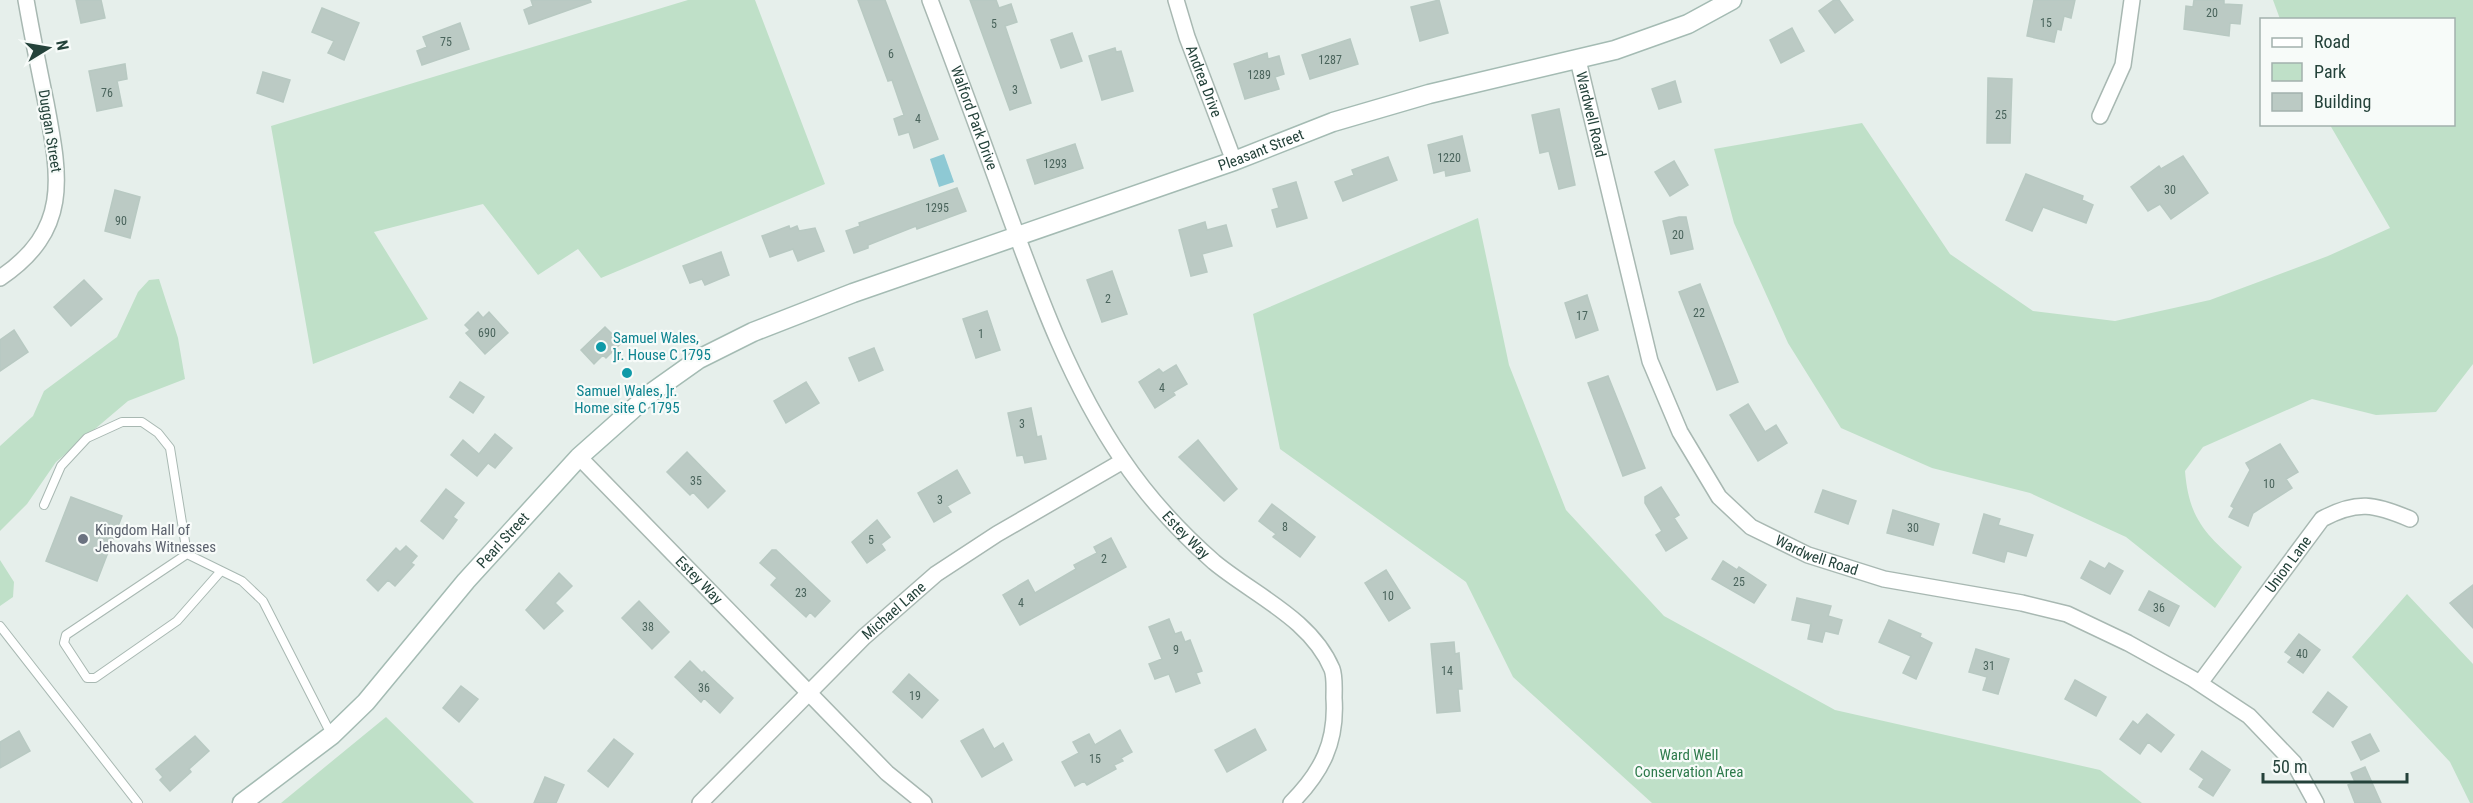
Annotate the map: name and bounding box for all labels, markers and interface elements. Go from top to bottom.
house number: 20 [2206,6,2218,20]
house number: 15 [2040,16,2052,30]
house number: 5 [991,17,997,31]
north arrow [18,18,78,78]
legend [2260,18,2455,126]
text: Road [2314,31,2350,52]
house number: 75 [440,35,452,49]
text: N [52,39,72,52]
street label: Andrea Drive [1182,43,1226,120]
house number: 6 [888,47,894,61]
house number: 1287 [1318,53,1342,67]
text: Park [2314,61,2346,82]
street label: Walford Park Drive [947,63,1001,172]
house number: 1289 [1247,68,1271,82]
street label: Wardwell Road [1572,70,1610,159]
house number: 3 [1012,83,1018,97]
house number: 76 [101,86,113,100]
street label: Duggan Street [35,88,65,174]
text: Building [2314,91,2371,112]
house number: 25 [1995,108,2007,122]
house number: 4 [915,112,921,126]
street label: Pleasant Street [1216,125,1306,175]
house number: 1220 [1437,151,1461,165]
house number: 1293 [1043,157,1067,171]
house number: 30 [2164,183,2176,197]
house number: 1295 [925,201,949,215]
house number: 90 [115,214,127,228]
house number: 20 [1672,228,1684,242]
house number: 2 [1105,292,1111,306]
house number: 22 [1693,306,1705,320]
house number: 17 [1576,309,1588,323]
house number: 690 [478,326,496,340]
house number: 1 [978,327,984,341]
place label: Samuel Wales, ]r. House C 1795 [613,329,711,364]
marker: Samuel Wales, ]r. House C 1795 [594,340,608,354]
marker: Samuel Wales, ]r. Home site C 1795 [620,366,634,380]
house number: 4 [1159,381,1165,395]
place label: Samuel Wales, ]r. Home site C 1795 [574,382,680,417]
house number: 3 [1019,417,1025,431]
house number: 35 [690,474,702,488]
house number: 10 [2263,477,2275,491]
house number: 3 [937,493,943,507]
street label: Estey Way [1158,507,1213,563]
street label: Pearl Street [473,509,533,572]
house number: 8 [1282,520,1288,534]
place label: Kingdom Hall of Jehovahs Witnesses [95,521,216,556]
house number: 30 [1907,521,1919,535]
street label: Wardwell Road [1772,531,1860,579]
marker: Kingdom Hall of Jehovahs Witnesses [76,532,90,546]
street label: Union Lane [2261,532,2315,596]
house number: 5 [868,533,874,547]
street label: Estey Way [672,552,726,608]
house number: 2 [1101,552,1107,566]
house number: 25 [1733,575,1745,589]
street label: Michael Lane [858,578,929,644]
house number: 23 [795,586,807,600]
house number: 10 [1382,589,1394,603]
house number: 4 [1018,596,1024,610]
house number: 36 [2153,601,2165,615]
house number: 38 [642,620,654,634]
house number: 9 [1173,643,1179,657]
house number: 40 [2296,647,2308,661]
house number: 31 [1983,659,1995,673]
house number: 14 [1441,664,1453,678]
house number: 36 [698,681,710,695]
house number: 19 [909,689,921,703]
park label: Ward Well Conservation Area [1635,746,1743,781]
scale bar [2263,746,2407,784]
house number: 15 [1089,752,1101,766]
text: 50 m [2272,756,2307,777]

